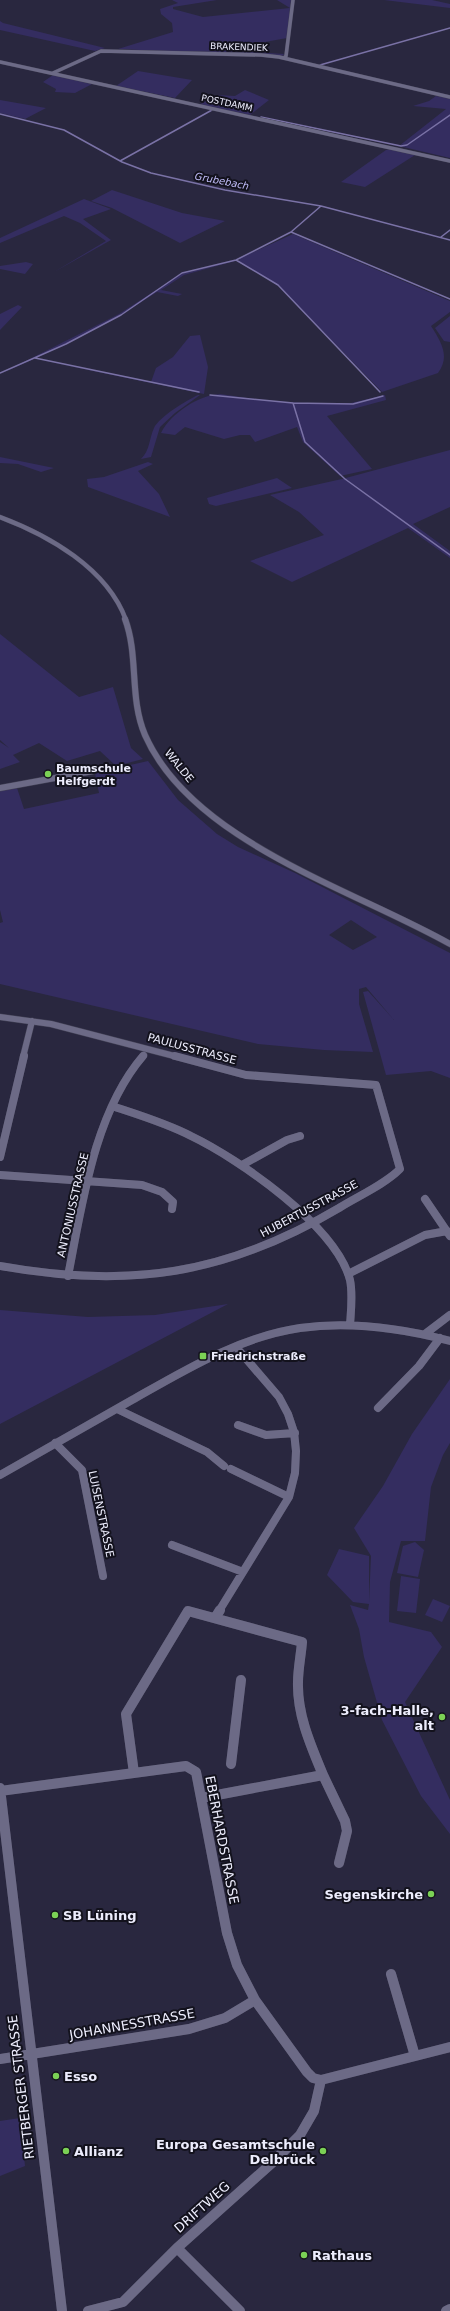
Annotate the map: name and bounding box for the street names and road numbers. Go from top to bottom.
street label: BRAKENDIEK [210,41,269,53]
street label: POSTDAMM [200,93,254,113]
street label: WALDE [162,747,196,785]
street label: PAULUSSTRASSE [146,1031,238,1067]
street label: ANTONIUSSTRASSE [55,1151,91,1259]
street label: HUBERTUSSTRASSE [258,1178,360,1240]
street label: LUISENSTRASSE [85,1469,117,1559]
street label: EBERHARDSTRASSE [202,1775,242,1905]
street label: JOHANNESSTRASSE [67,2006,196,2043]
street label: RIETBERGER STRASSE [5,2014,37,2160]
street label: DRIFTWEG [171,2178,233,2236]

